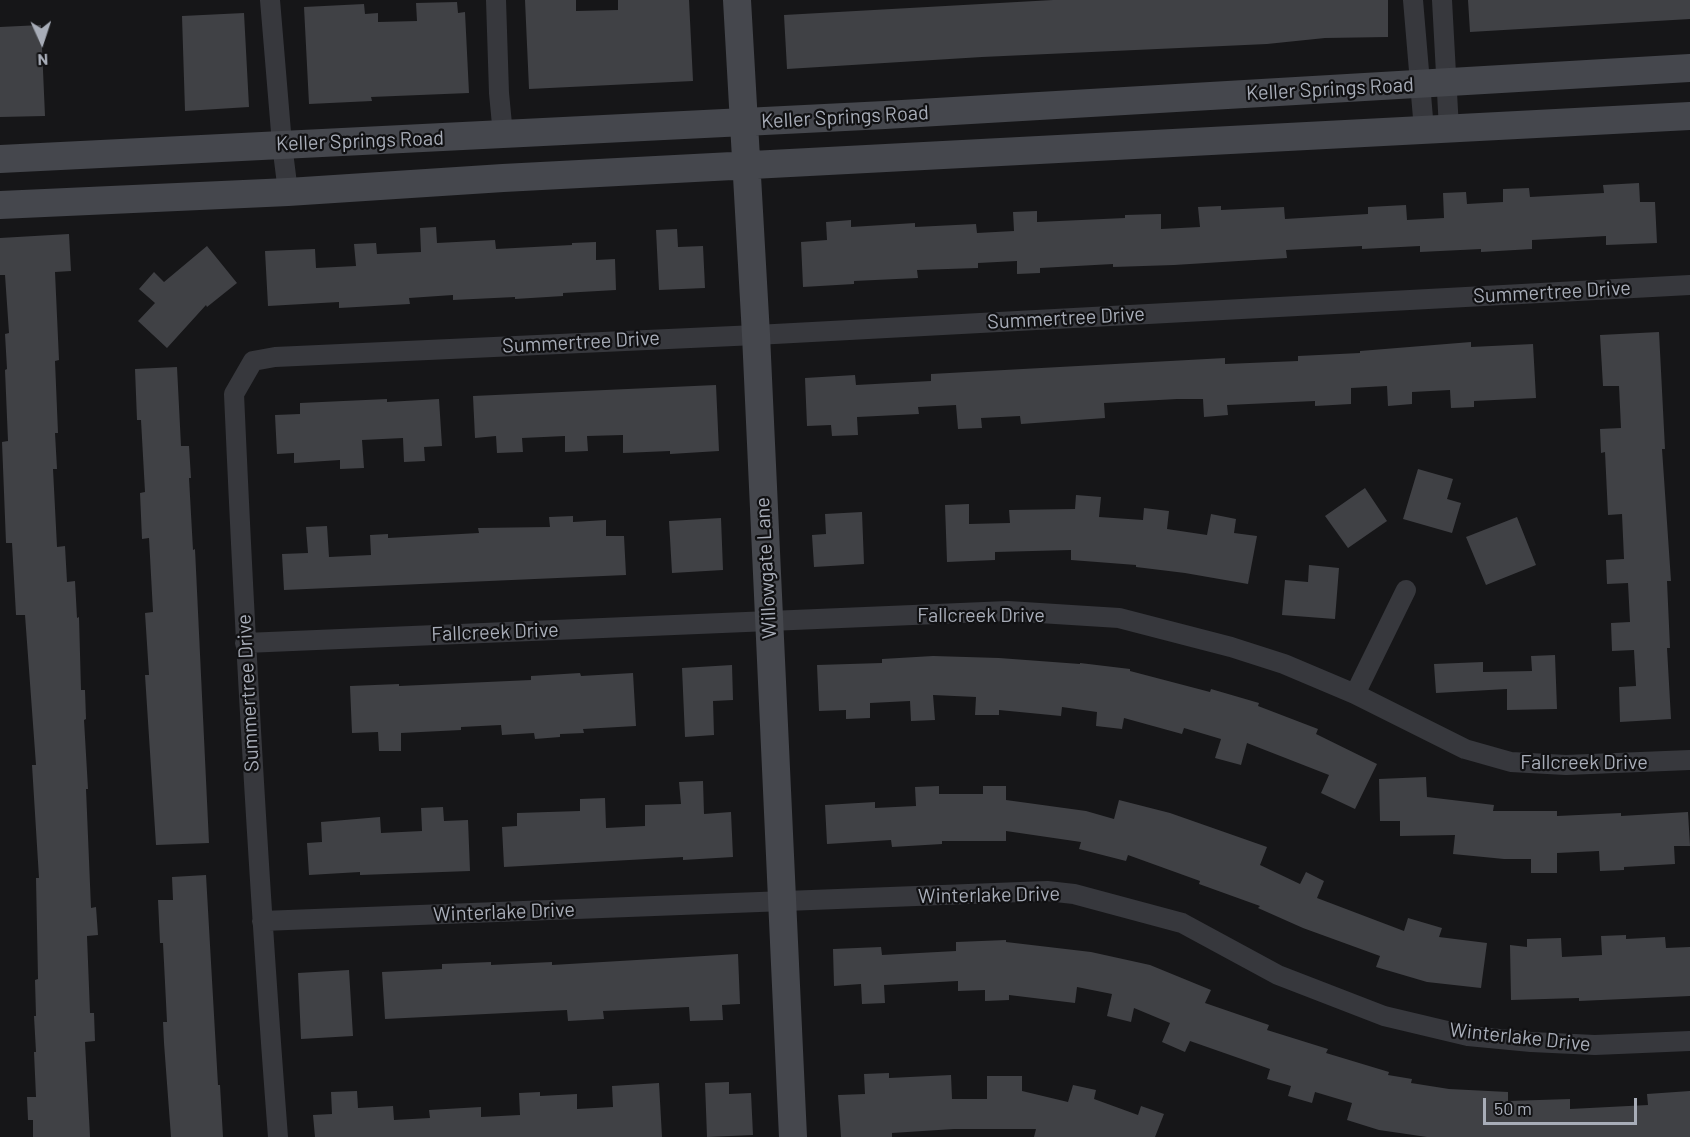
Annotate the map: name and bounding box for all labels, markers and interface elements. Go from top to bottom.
north arrow [12,12,72,72]
text: N [37,51,49,70]
street label: Keller Springs Road [1245,73,1415,105]
street label: Keller Springs Road [760,101,930,133]
street label: Keller Springs Road [276,126,444,156]
street label: Summertree Drive [1473,276,1631,308]
street label: Summertree Drive [987,302,1145,334]
street label: Summertree Drive [502,326,660,358]
street label: Willowgate Lane [750,497,782,639]
street label: Fallcreek Drive [917,603,1045,627]
street label: Summertree Drive [232,614,264,772]
street label: Fallcreek Drive [431,618,559,646]
street label: Fallcreek Drive [1520,750,1648,774]
street label: Winterlake Drive [918,882,1060,908]
street label: Winterlake Drive [433,898,575,926]
street label: Winterlake Drive [1448,1018,1592,1056]
scale bar [1486,1086,1640,1124]
text: 50 m [1494,1097,1532,1119]

